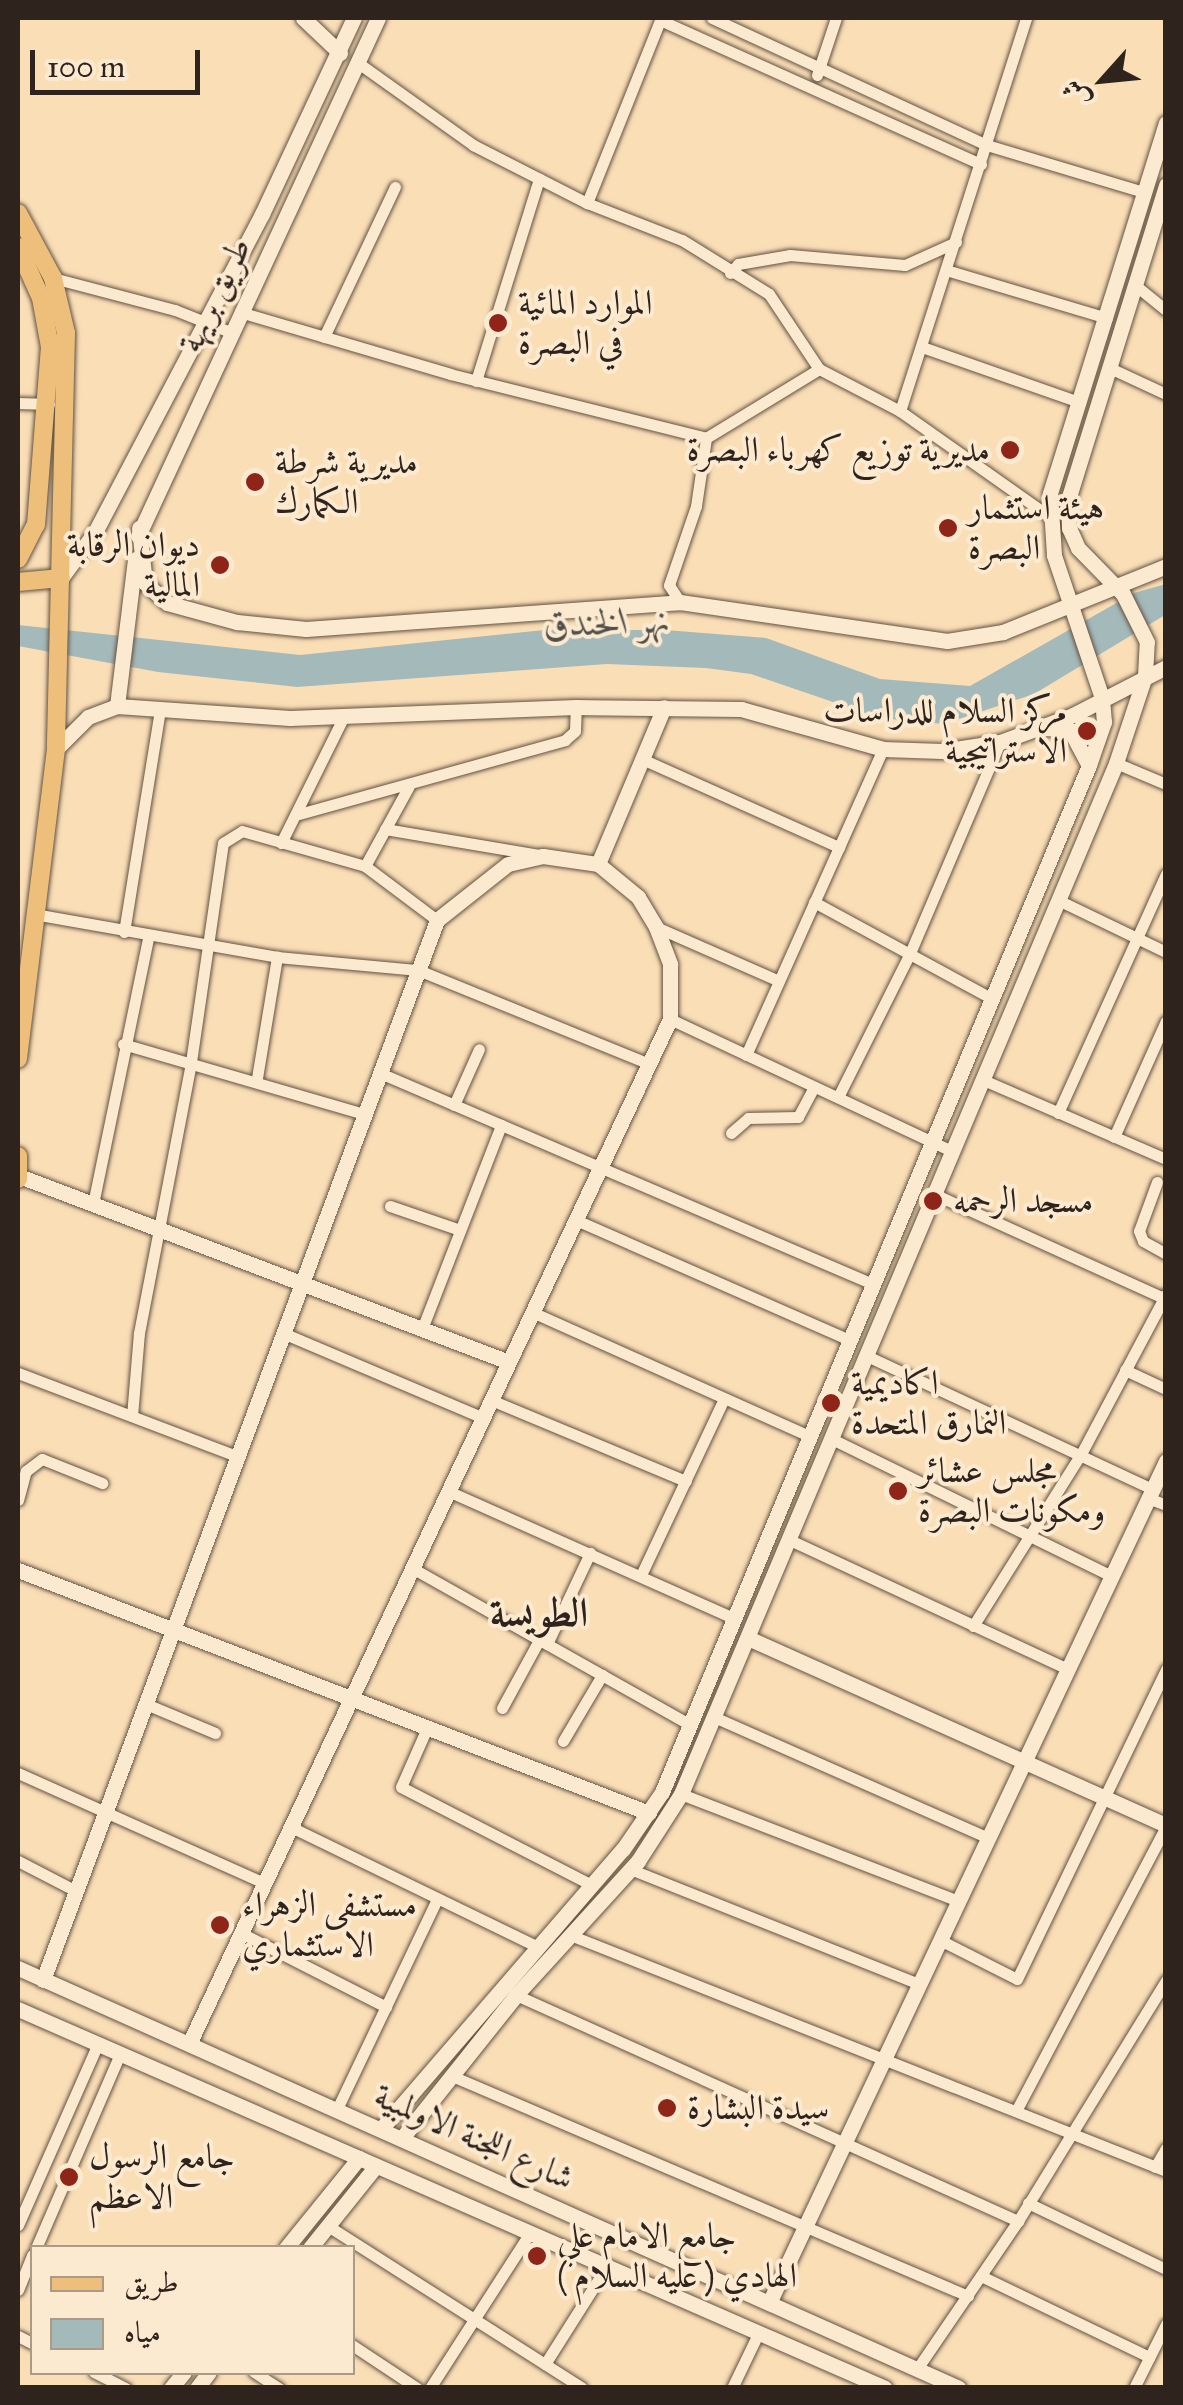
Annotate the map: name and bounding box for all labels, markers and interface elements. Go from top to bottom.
scale bar [35,30,205,92]
north arrow [1053,30,1153,130]
text: 100 m [47,49,125,85]
text: ش [1054,74,1098,114]
street label: طريق بريهة [169,231,261,359]
place label: الموارد المائية في البصرة [518,282,653,364]
marker: الموارد المائية في البصرة [487,312,509,334]
place label: مديرية توزيع كهرباء البصرة [686,429,990,471]
marker: مديرية توزيع كهرباء البصرة [999,439,1021,461]
place label: مديرية شرطة الكمارك [275,441,418,523]
marker: مديرية شرطة الكمارك [244,471,266,493]
place label: هيئة استثمار البصرة [968,487,1104,569]
marker: هيئة استثمار البصرة [937,517,959,539]
place label: ديوان الرقابة المالية [67,524,200,606]
marker: ديوان الرقابة المالية [209,554,231,576]
water label: نهر الخندق [543,597,671,647]
place label: مركز السلام للدراسات الاستراتيجية [823,690,1067,772]
marker: مركز السلام للدراسات الاستراتيجية [1076,720,1098,742]
place label: مسجد الرحمه [953,1180,1093,1222]
marker: مسجد الرحمه [922,1190,944,1212]
place label: اكاديمية النمارق المتحدة [851,1362,1006,1444]
marker: اكاديمية النمارق المتحدة [820,1392,842,1414]
place label: مجلس عشائر ومكونات البصرة [918,1450,1105,1532]
marker: مجلس عشائر ومكونات البصرة [887,1480,909,1502]
district label: الطويسة [490,1589,588,1637]
place label: مستشفى الزهراء الاستثماري [242,1884,417,1966]
marker: مستشفى الزهراء الاستثماري [207,1912,233,1938]
street label: شارع اللجنة الاولمبية [368,2074,580,2200]
place label: سيدة البشارة [687,2087,829,2129]
marker: سيدة البشارة [656,2097,678,2119]
place label: جامع الرسول الاعظم [89,2136,235,2218]
marker: جامع الرسول الاعظم [58,2166,80,2188]
place label: جامع الامام علي الهادي ( عليه السلام ) [557,2215,797,2297]
legend [30,2245,355,2375]
marker: جامع الامام علي الهادي ( عليه السلام ) [526,2245,548,2267]
text: طريق [124,2264,179,2300]
text: مياه [124,2314,161,2350]

